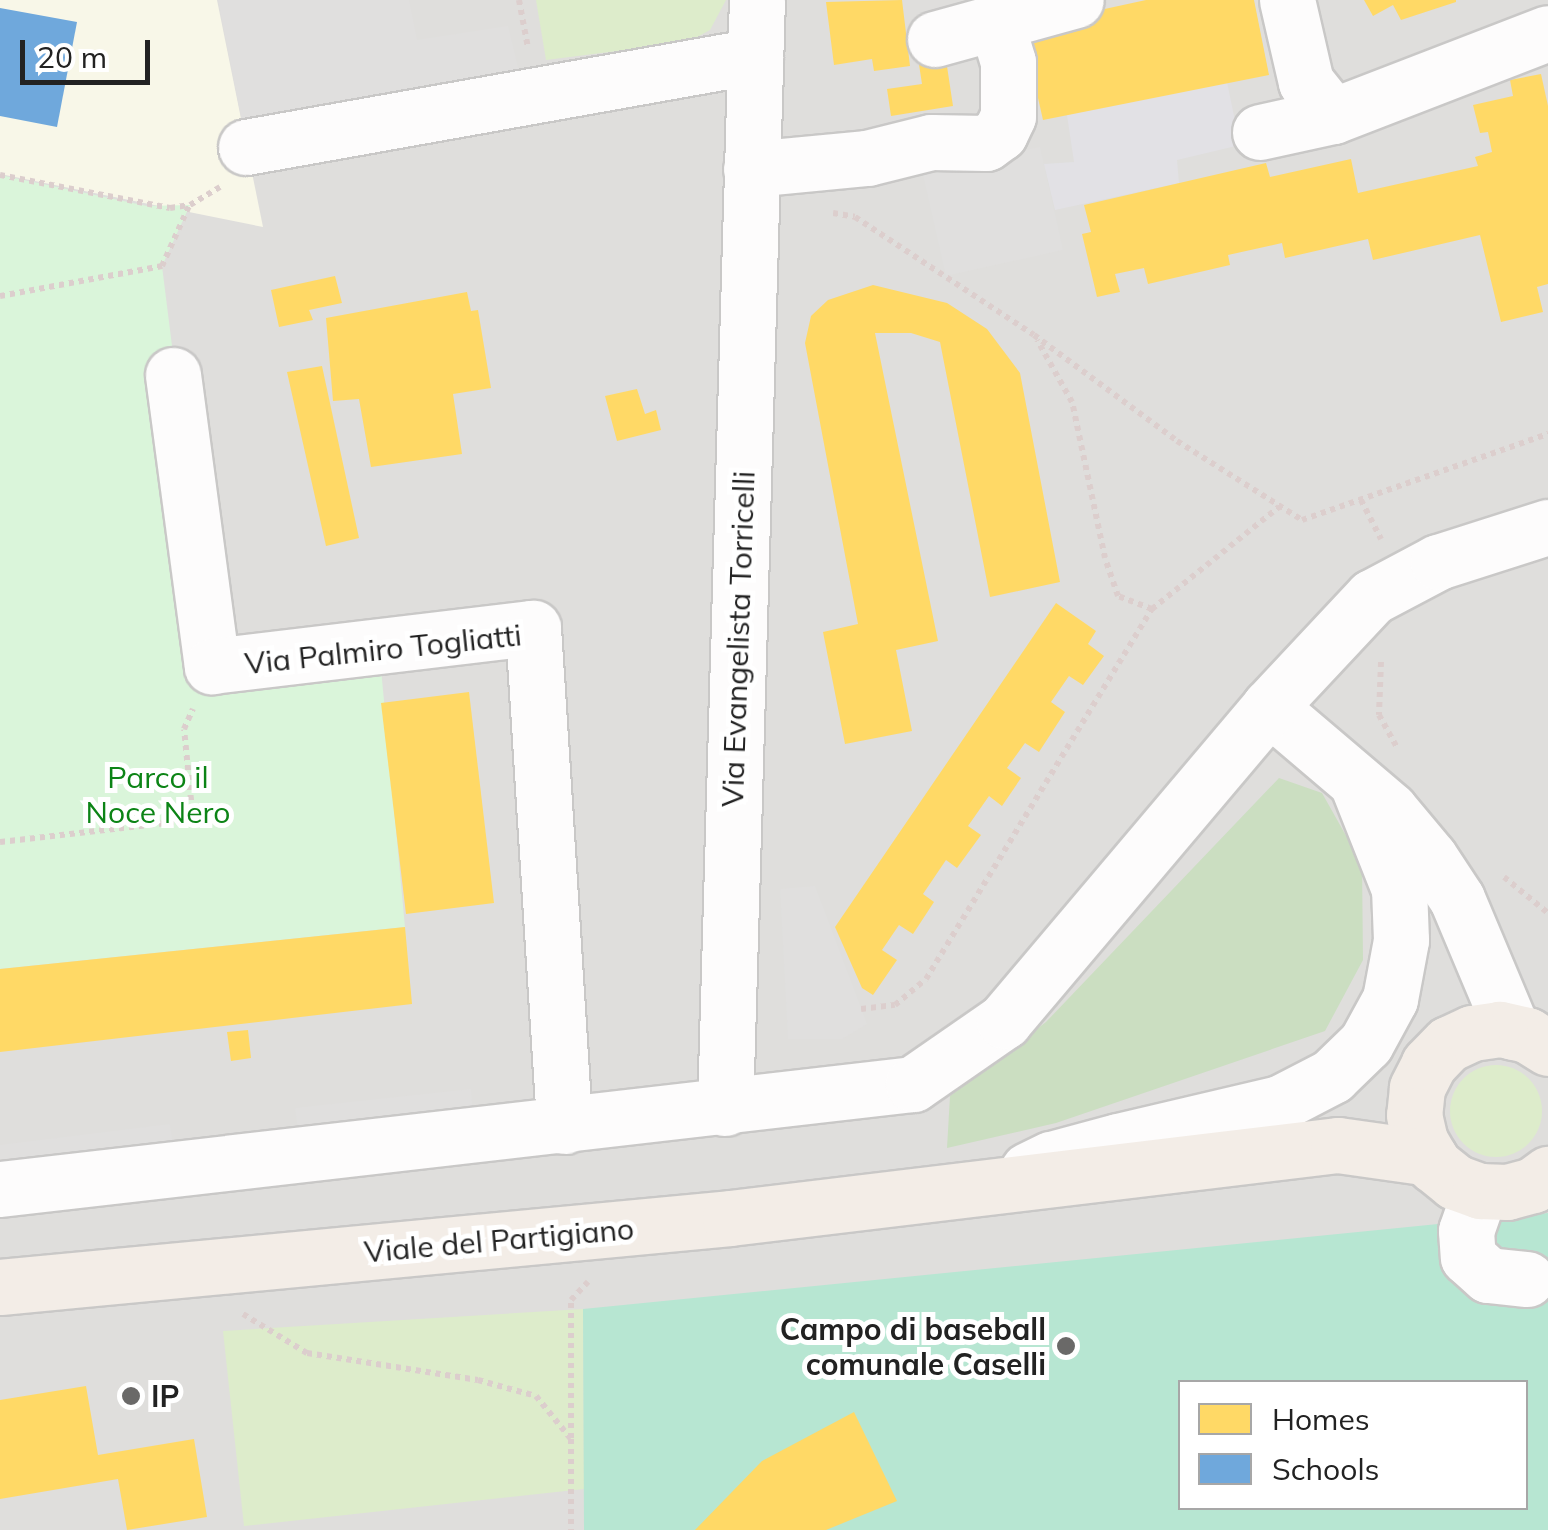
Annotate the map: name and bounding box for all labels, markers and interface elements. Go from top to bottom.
scale bar [25,20,155,82]
text: 20 m [37,38,107,76]
street label: Via Evangelista Torricelli [714,470,762,808]
street label: Via Palmiro Togliatti [243,617,523,681]
park label: Parco il Noce Nero [86,759,230,830]
street label: Viale del Partigiano [363,1210,635,1270]
place label: Campo di baseball comunale Caselli [780,1311,1046,1382]
marker: Campo di baseball comunale Caselli [1055,1335,1077,1357]
place label: IP [151,1378,179,1414]
legend [1178,1380,1528,1510]
marker: IP [120,1385,142,1407]
text: Homes [1272,1400,1370,1438]
text: Schools [1272,1450,1379,1488]

